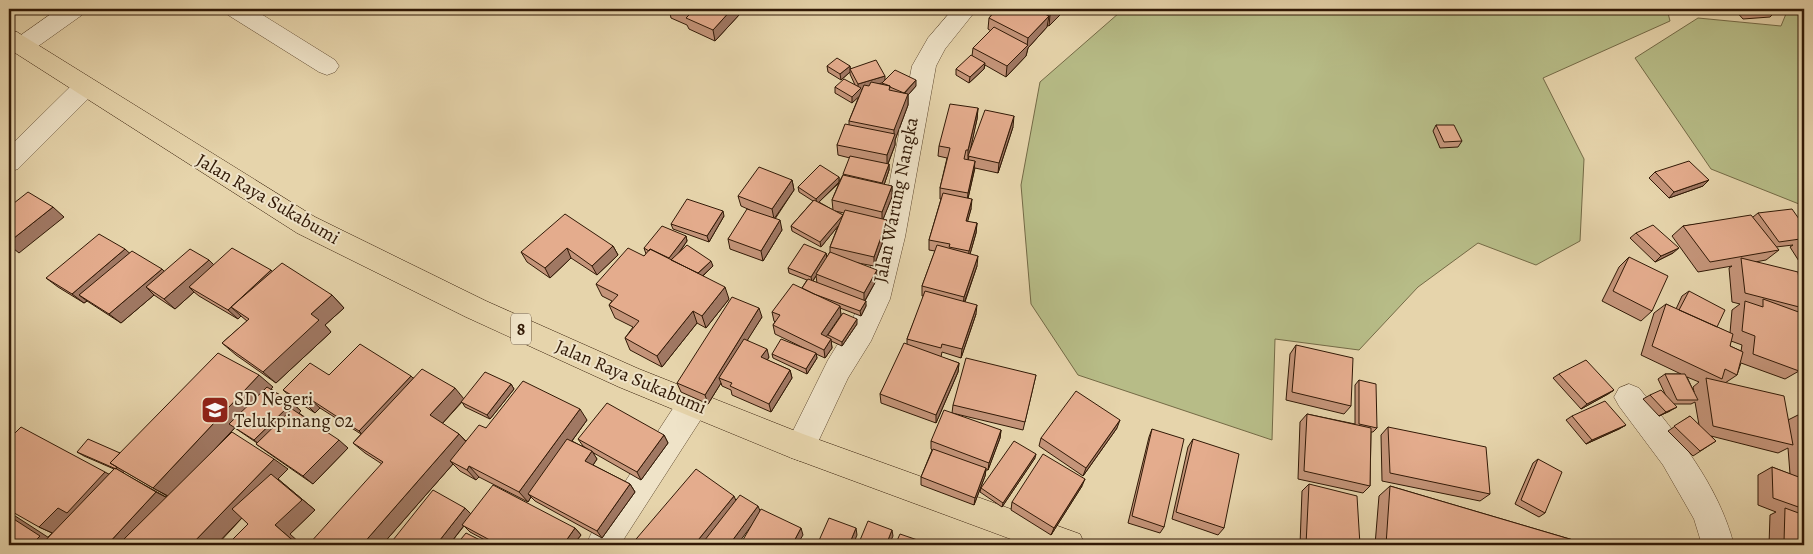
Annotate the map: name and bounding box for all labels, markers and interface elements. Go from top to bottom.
street label: Jalan Warung Nangka [867,115,925,285]
street label: Jalan Raya Sukabumi [191,147,345,251]
road number: 8 [511,314,531,344]
street label: Jalan Raya Sukabumi [551,333,711,421]
place label: SD Negeri Telukpinang 02 [234,386,354,434]
school or university icon: SD Negeri Telukpinang 02 [200,395,230,425]

